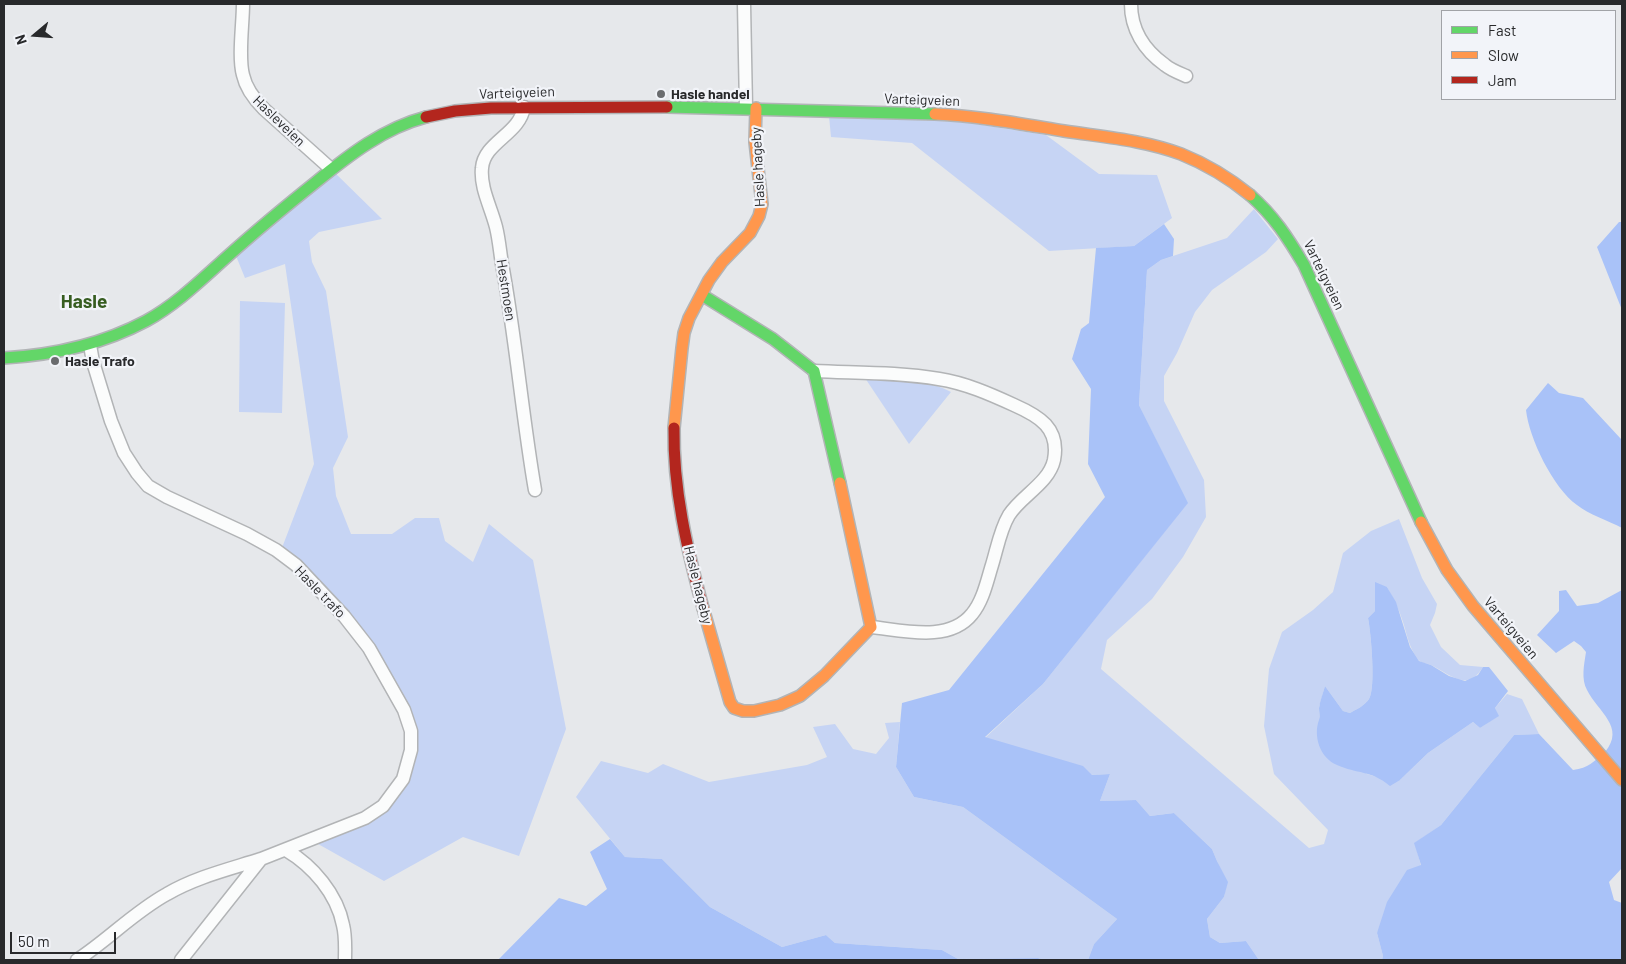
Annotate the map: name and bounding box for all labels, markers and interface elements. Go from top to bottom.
north arrow [10,10,60,60]
legend [1441,10,1616,100]
text: Fast [1488,21,1516,39]
text: N [11,33,30,47]
text: Slow [1488,46,1519,64]
text: Jam [1488,71,1517,89]
street label: Varteigveien [479,83,555,103]
place label: Hasle handel [671,86,750,102]
marker: Hasle handel [655,88,667,100]
street label: Varteigveien [884,90,960,110]
street label: Hasleveien [249,92,309,150]
street label: Hasle hageby [748,127,768,207]
street label: Varteigveien [1300,237,1348,313]
street label: Hestmoen [493,258,519,322]
district label: Hasle [61,291,107,313]
place label: Hasle Trafo [65,353,135,369]
marker: Hasle Trafo [49,355,61,367]
street label: Hasle hageby [680,544,716,626]
street label: Hasle trafo [291,563,349,621]
street label: Varteigveien [1480,594,1542,662]
scale bar [12,922,119,954]
text: 50 m [18,932,50,950]

